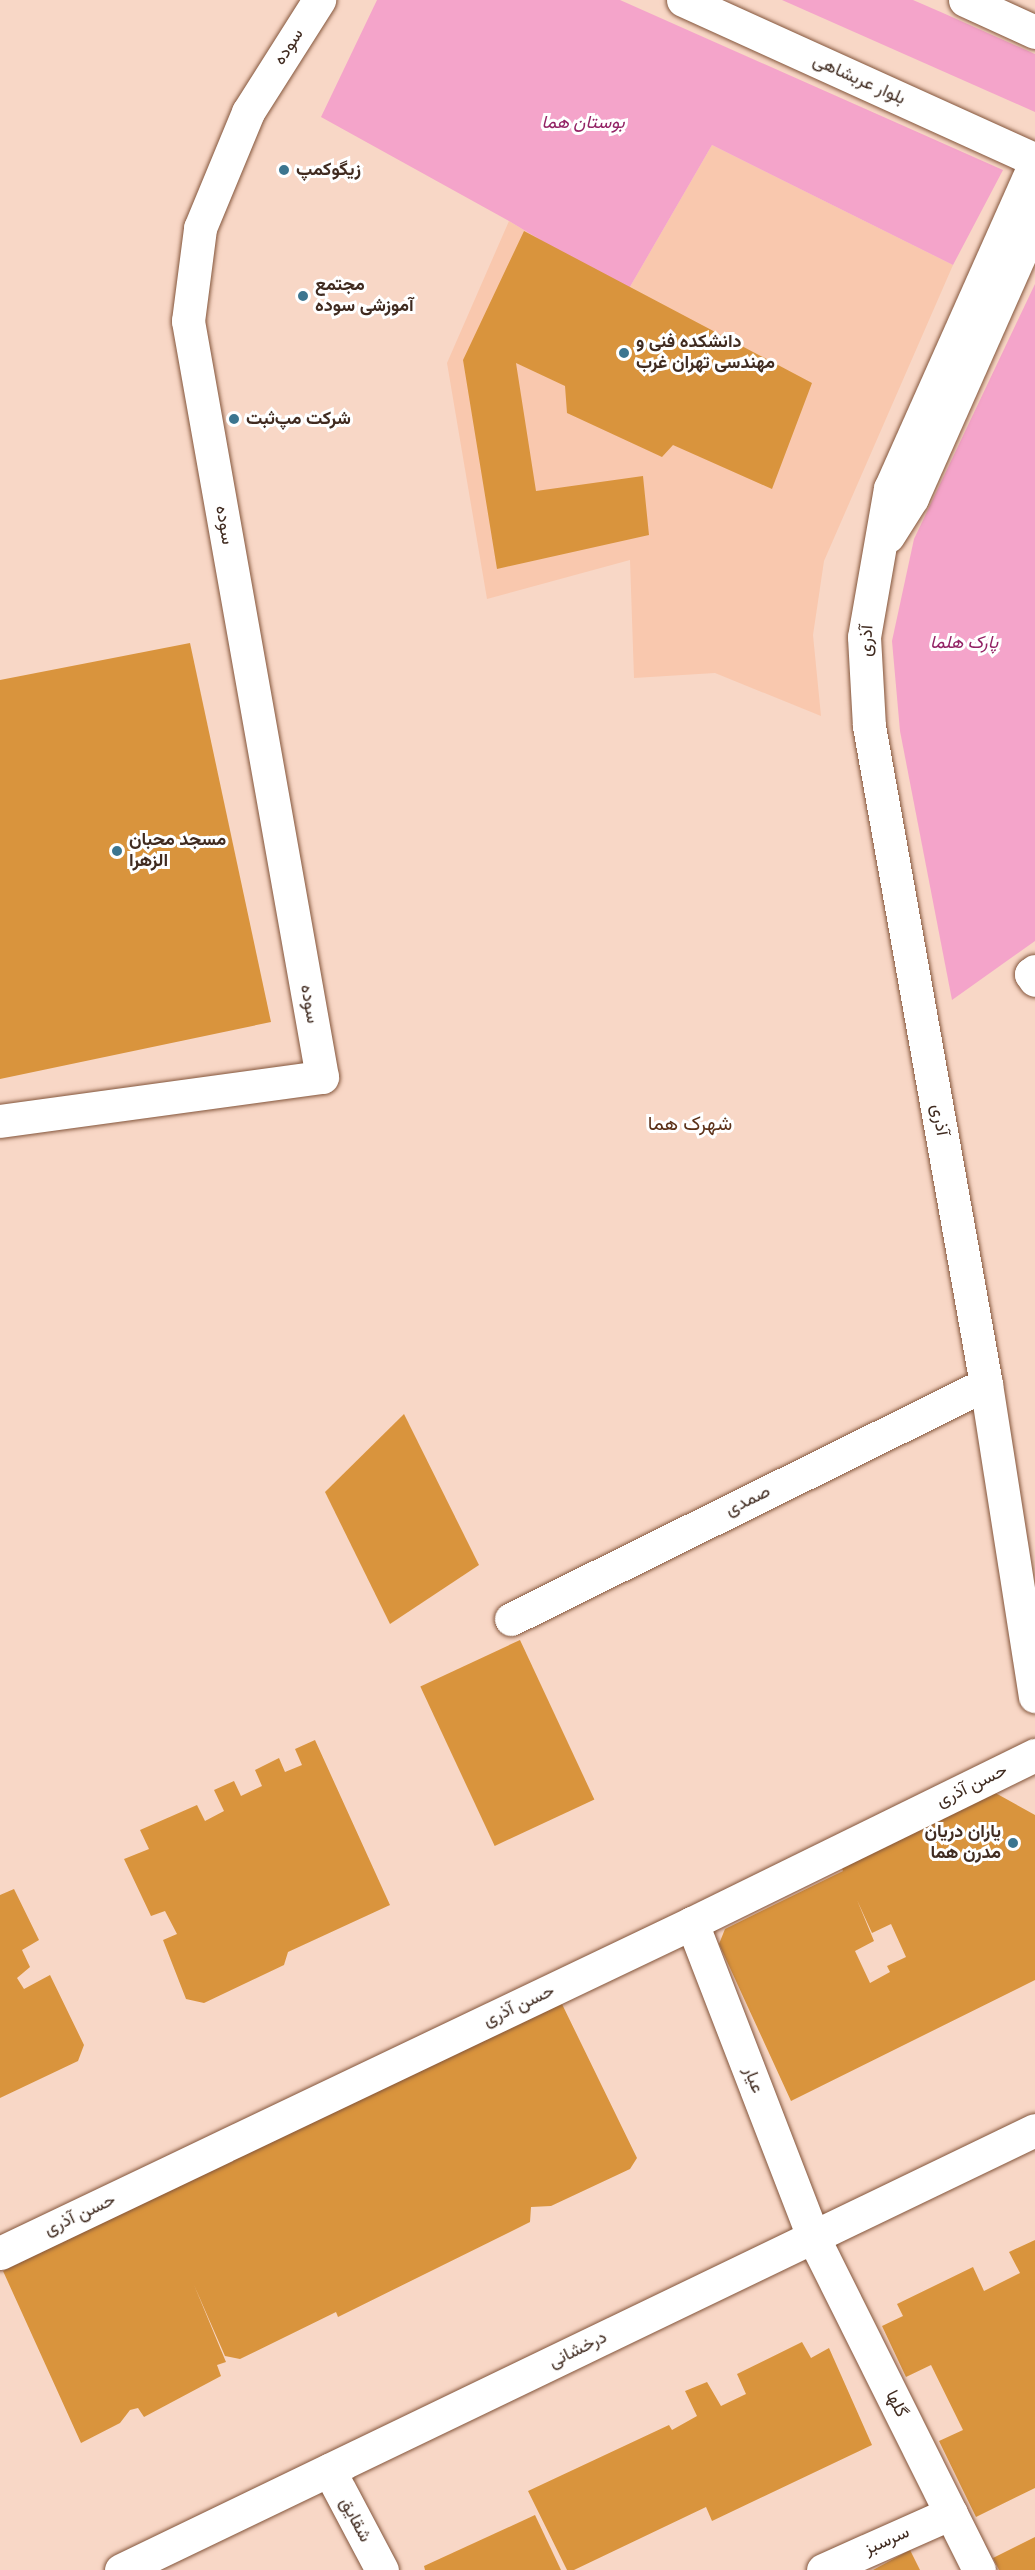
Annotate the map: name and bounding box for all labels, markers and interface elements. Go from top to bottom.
street label: سوده [269,25,309,69]
street label: بلوار عربشاهی [809,50,909,110]
park label: بوستان هما [541,112,625,134]
place label: زیگوکمپ [296,159,361,181]
marker: زیگوکمپ [277,163,291,177]
place label: مجتمع آموزشی سوده [315,275,414,318]
marker: مجتمع آموزشی سوده [296,289,310,303]
place label: دانشکده فنی و مهندسی تهران غرب [636,332,775,374]
marker: دانشکده فنی و مهندسی تهران غرب [617,346,631,360]
place label: شرکت مپ‌ثبت [246,408,351,430]
marker: شرکت مپ‌ثبت [227,412,241,426]
street label: سوده [210,504,238,546]
street label: آذری [855,625,879,657]
park label: پارک هلما [930,632,998,654]
place label: مسجد محبان الزهرا [129,830,226,872]
marker: مسجد محبان الزهرا [110,844,124,858]
street label: سوده [295,983,323,1025]
street label: آذری [926,1103,952,1137]
district label: شهرک هما [648,1112,732,1136]
street label: صمدی [722,1481,774,1521]
street label: حسن آذری [933,1760,1011,1812]
place label: یاران دریان مدرن هما [925,1822,1001,1864]
marker: یاران دریان مدرن هما [1006,1836,1020,1850]
street label: حسن آذری [480,1980,558,2032]
street label: عیار [738,2064,768,2096]
street label: حسن آذری [41,2189,119,2241]
street label: درخشانی [545,2327,611,2373]
street label: گلها [880,2387,912,2421]
street label: شقایق [334,2494,376,2546]
street label: سرسبز [861,2522,913,2560]

